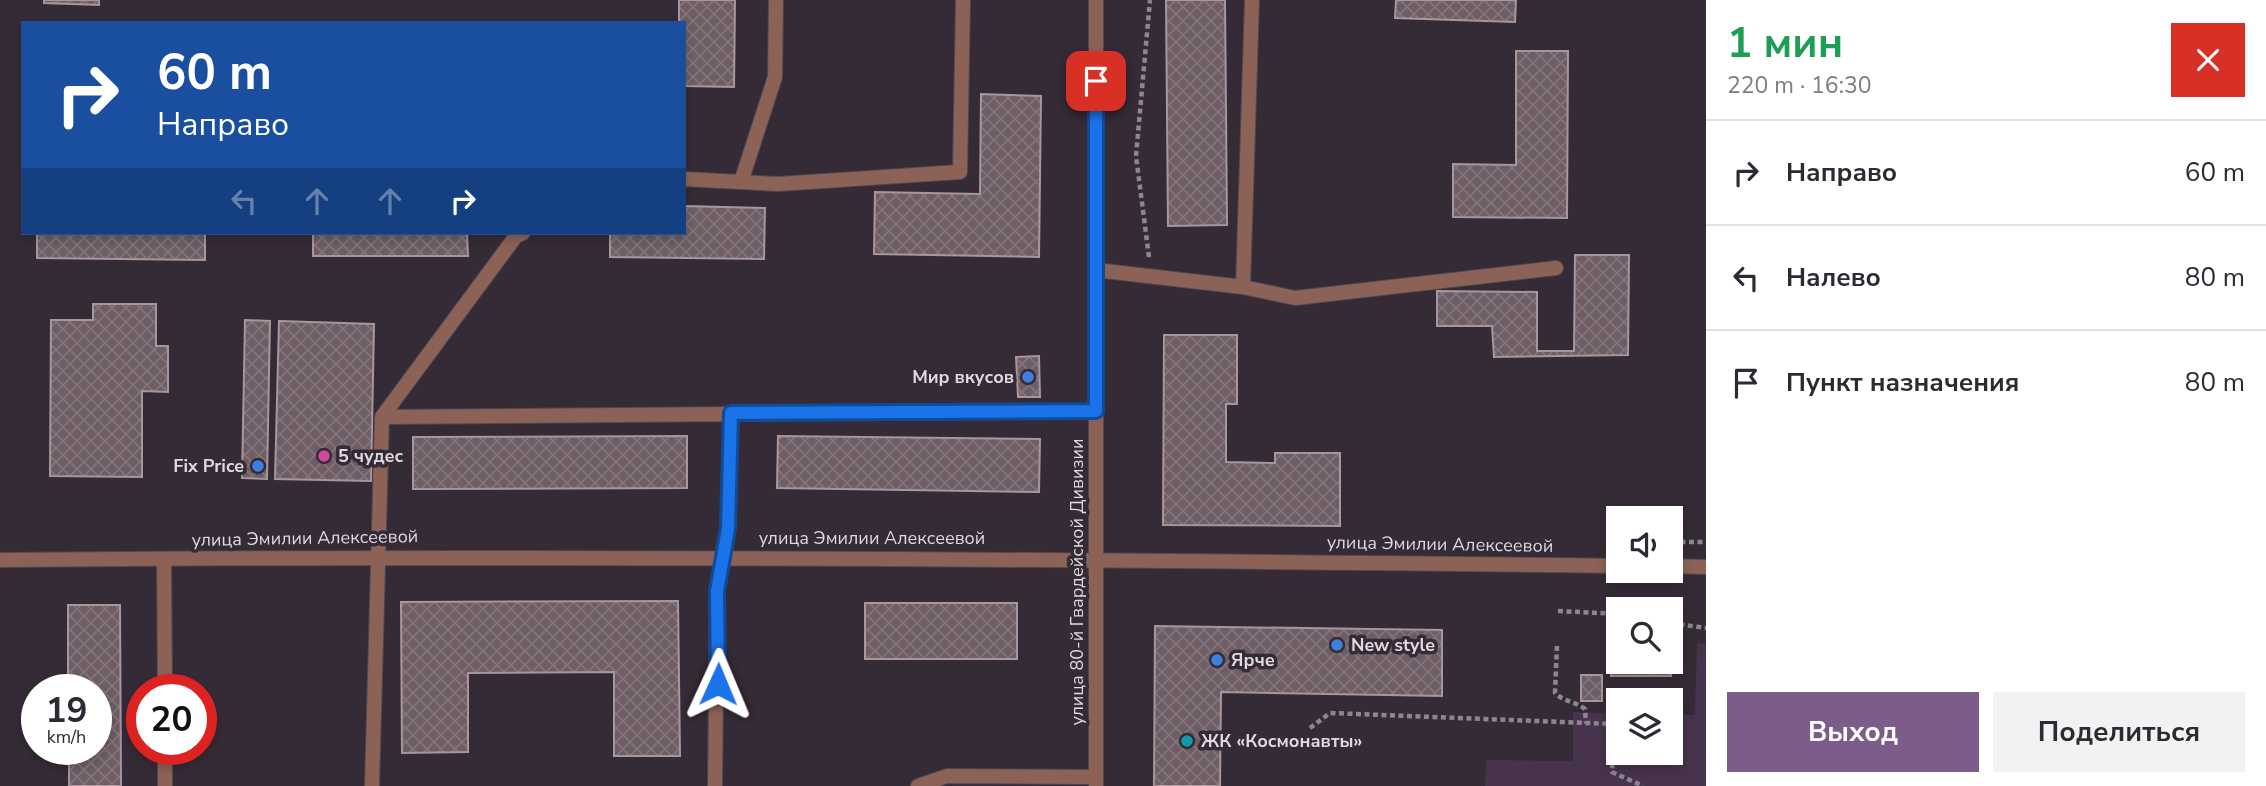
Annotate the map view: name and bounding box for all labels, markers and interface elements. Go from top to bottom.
text: 1 мин [1727,15,1843,72]
button: close [2171,23,2245,97]
text: 60 m [157,39,272,106]
icon: right [42,49,133,140]
pin [1066,51,1126,111]
icon: arrive [1077,62,1115,100]
text: 220 m · 16:30 [1727,70,1872,101]
text: Направо [157,103,289,146]
icon: right [1727,154,1765,192]
text: Направо [1786,155,1897,190]
text: 60 m [2185,155,2245,190]
icon: left [225,182,263,220]
icon: ahead [298,182,336,220]
icon: ahead [371,182,409,220]
icon: right [444,182,482,220]
icon: left [1727,259,1765,297]
text: Налево [1786,260,1881,295]
text: 80 m [2185,260,2245,295]
icon: arrive [1727,364,1765,402]
place label: Мир вкусов [912,365,1014,389]
text: Пункт назначения [1786,365,2019,400]
text: 80 m [2185,365,2245,400]
marker: Мир вкусов [1020,369,1036,385]
street label: улица 80-й Гвардейской Дивизии [1065,439,1089,725]
place label: 5 чудес [338,444,404,468]
marker: 5 чудес [316,448,332,464]
place label: Fix Price [173,454,244,478]
marker: Fix Price [250,458,266,474]
map controls [1606,506,1683,765]
button: sound [1606,506,1683,583]
street label: улица Эмилии Алексеевой [192,524,418,552]
street label: улица Эмилии Алексеевой [759,526,985,550]
street label: улица Эмилии Алексеевой [1327,530,1553,558]
button: search [1606,597,1683,674]
place label: New style [1351,633,1435,657]
marker: New style [1329,637,1345,653]
position arrow [681,647,755,721]
place label: Ярче [1231,648,1275,672]
marker: Ярче [1209,652,1225,668]
speed limit sign: 20 [126,674,217,765]
text: 19 [45,687,88,734]
button: layers [1606,688,1683,765]
button: Выход [1727,692,1979,772]
button: Поделиться [1993,692,2245,772]
text: km/h [47,725,86,749]
place label: ЖК «Космонавты» [1201,729,1362,753]
marker: ЖК «Космонавты» [1179,733,1195,749]

